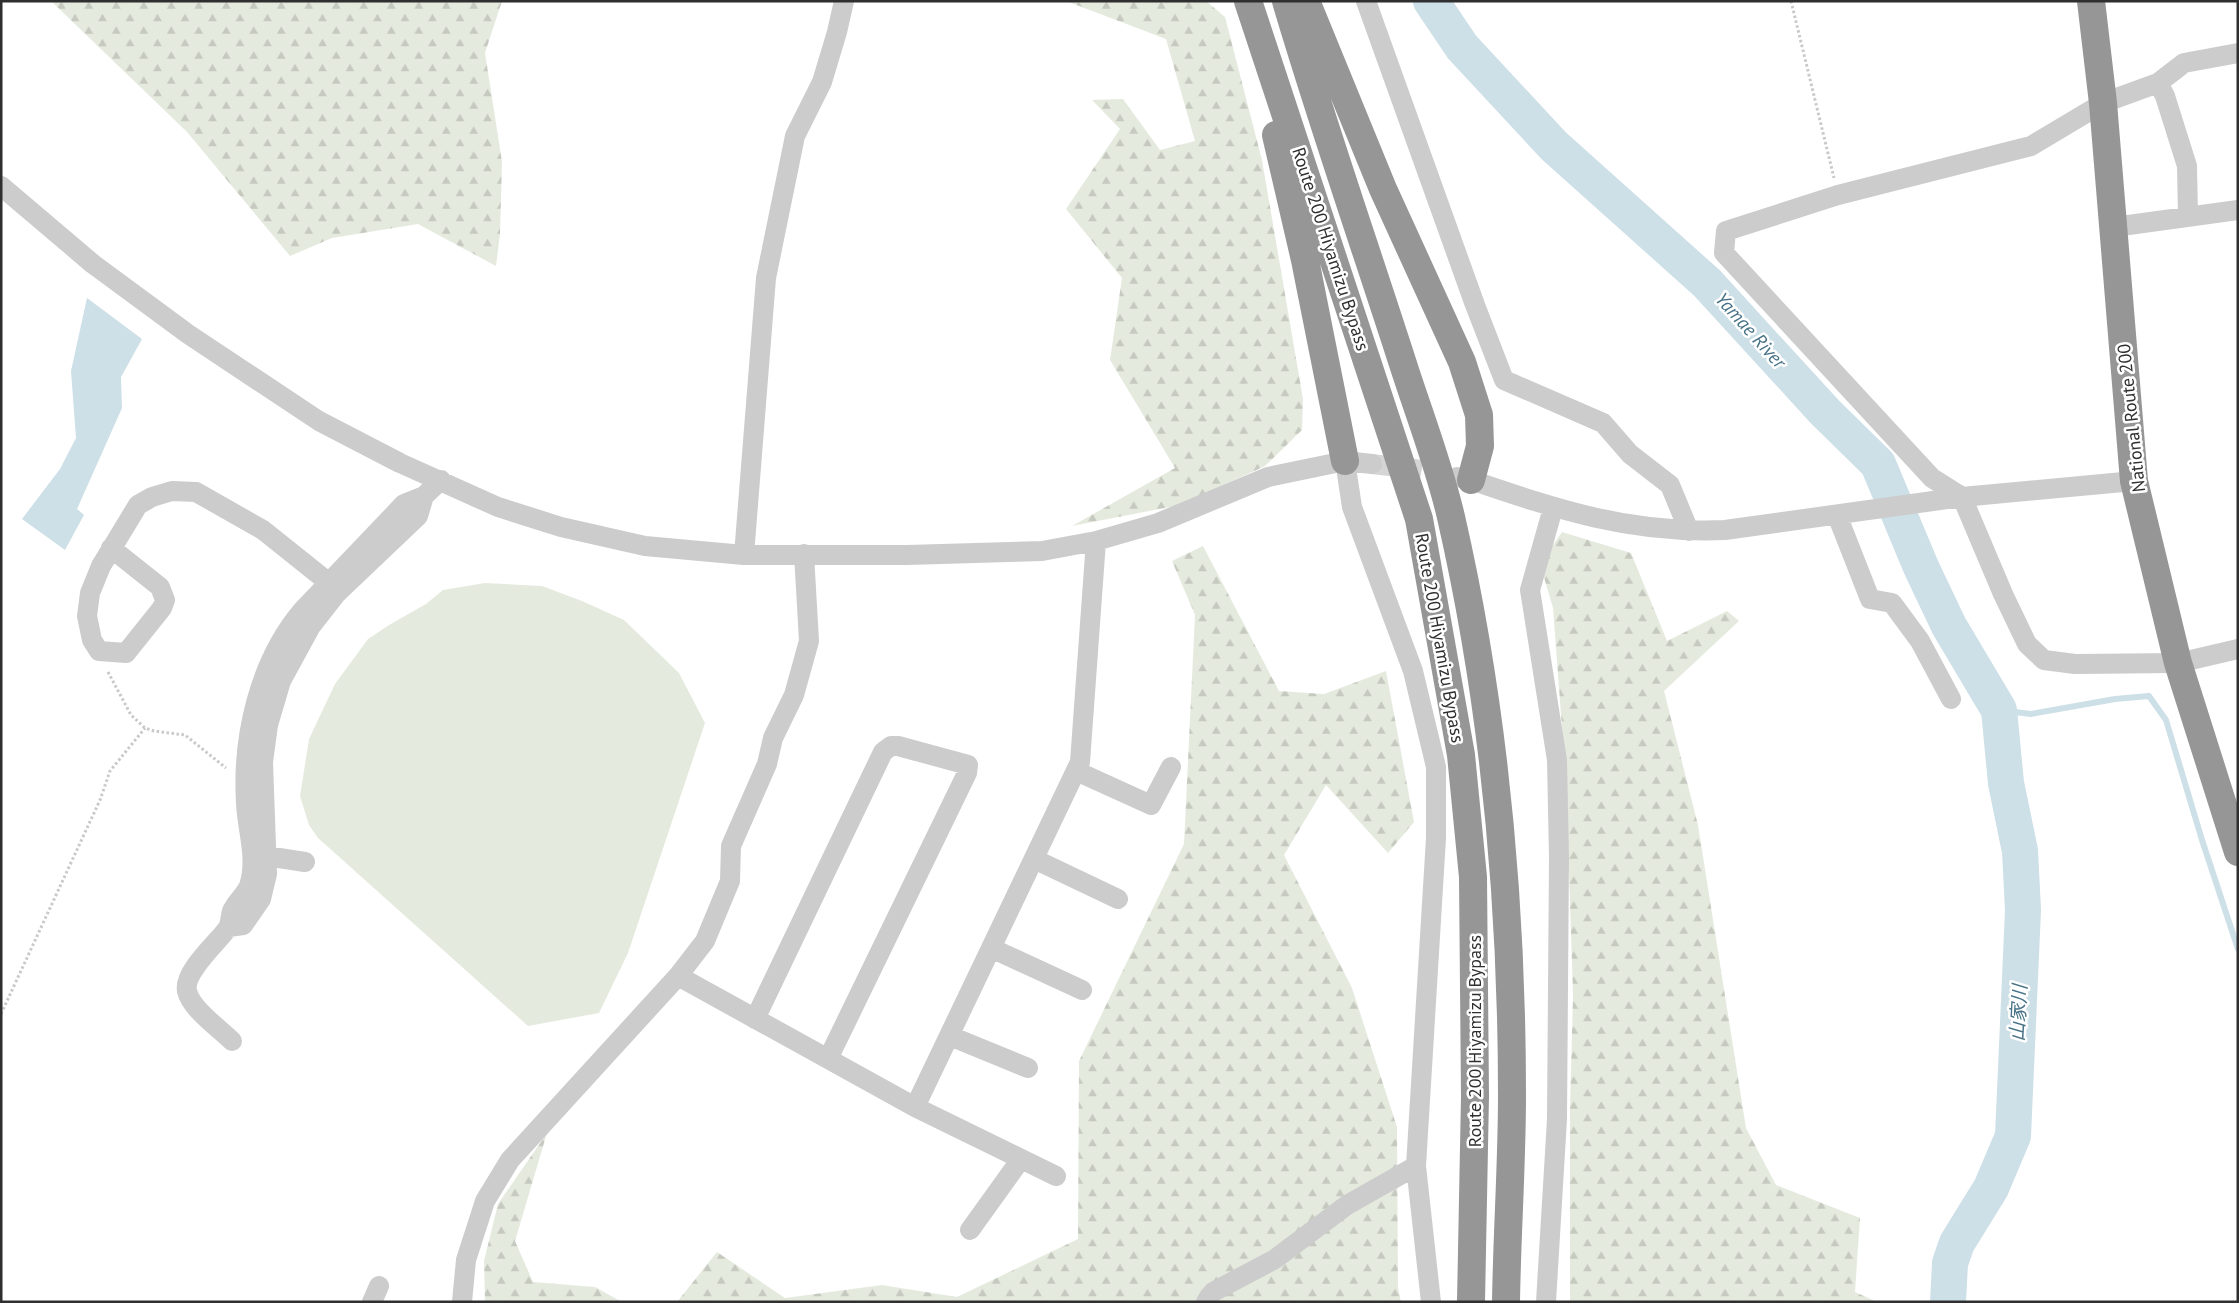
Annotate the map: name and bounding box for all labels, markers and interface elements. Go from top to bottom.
street label: Route 200 Hiyamizu Bypass [1287,145,1375,353]
water label: Yamae River [1711,287,1793,374]
street label: National Route 200 [2112,343,2150,493]
street label: Route 200 Hiyamizu Bypass [1410,531,1470,745]
street label: Route 200 Hiyamizu Bypass [1463,935,1486,1147]
water label: 山家川 [2005,982,2032,1042]

